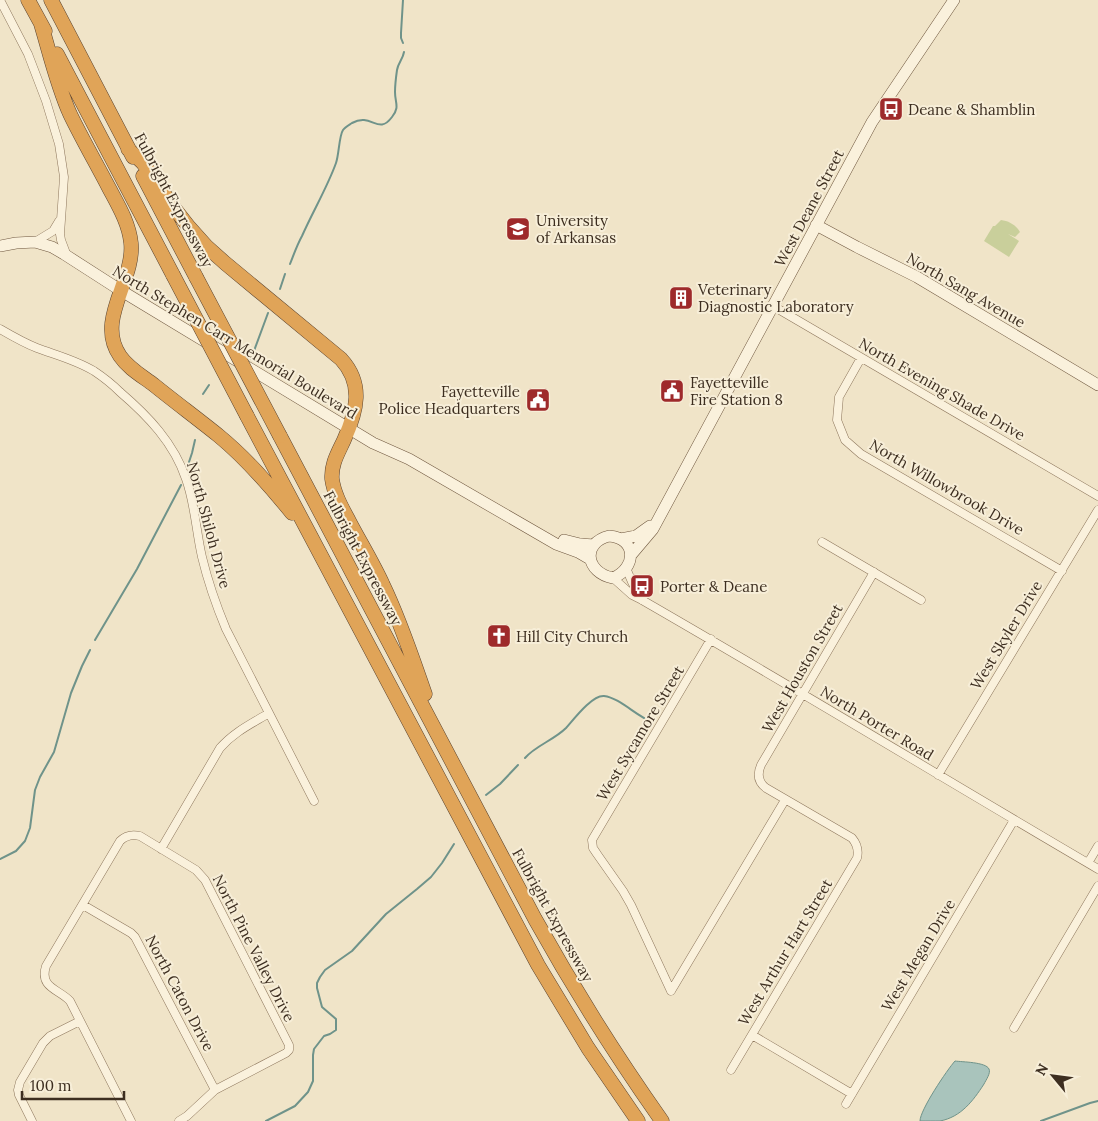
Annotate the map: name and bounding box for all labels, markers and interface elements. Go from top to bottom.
bus stop icon: Deane & Shamblin [878,96,904,122]
place label: Deane & Shamblin [908,100,1035,119]
street label: Fulbright Expressway [130,129,218,271]
street label: West Deane Street [770,146,848,270]
place label: University of Arkansas [536,211,616,247]
school or university icon: University of Arkansas [505,216,531,242]
street label: North Sang Avenue [903,248,1029,332]
street label: North Stephen Carr Memorial Boulevard [109,261,361,423]
place label: Veterinary Diagnostic Laboratory [697,280,854,316]
building icon: Veterinary Diagnostic Laboratory [668,285,694,311]
street label: North Evening Shade Drive [856,334,1028,444]
place label: Fayetteville Fire Station 8 [690,373,783,409]
public building icon: Fayetteville Fire Station 8 [659,378,685,404]
place label: Fayetteville Police Headquarters [379,382,520,418]
public building icon: Fayetteville Police Headquarters [525,387,551,413]
street label: North Willowbrook Drive [866,435,1028,539]
street label: North Shiloh Drive [183,460,235,590]
street label: Fulbright Expressway [319,487,407,629]
bus stop icon: Porter & Deane [629,573,655,599]
place label: Porter & Deane [660,577,767,596]
street label: West Skyler Drive [966,577,1046,693]
street label: West Houston Street [757,600,847,736]
church icon: Hill City Church [486,623,512,649]
place label: Hill City Church [516,627,628,646]
street label: West Sycamore Street [592,662,688,804]
street label: North Porter Road [817,682,937,764]
street label: Fulbright Expressway [508,845,598,985]
street label: North Pine Valley Drive [209,871,299,1025]
street label: West Arthur Hart Street [734,875,836,1029]
street label: West Megan Drive [877,895,959,1015]
street label: North Caton Drive [141,932,219,1054]
north arrow [1028,1051,1078,1101]
text: N [1031,1060,1052,1079]
scale bar [22,1068,125,1100]
text: 100 m [30,1076,71,1095]

